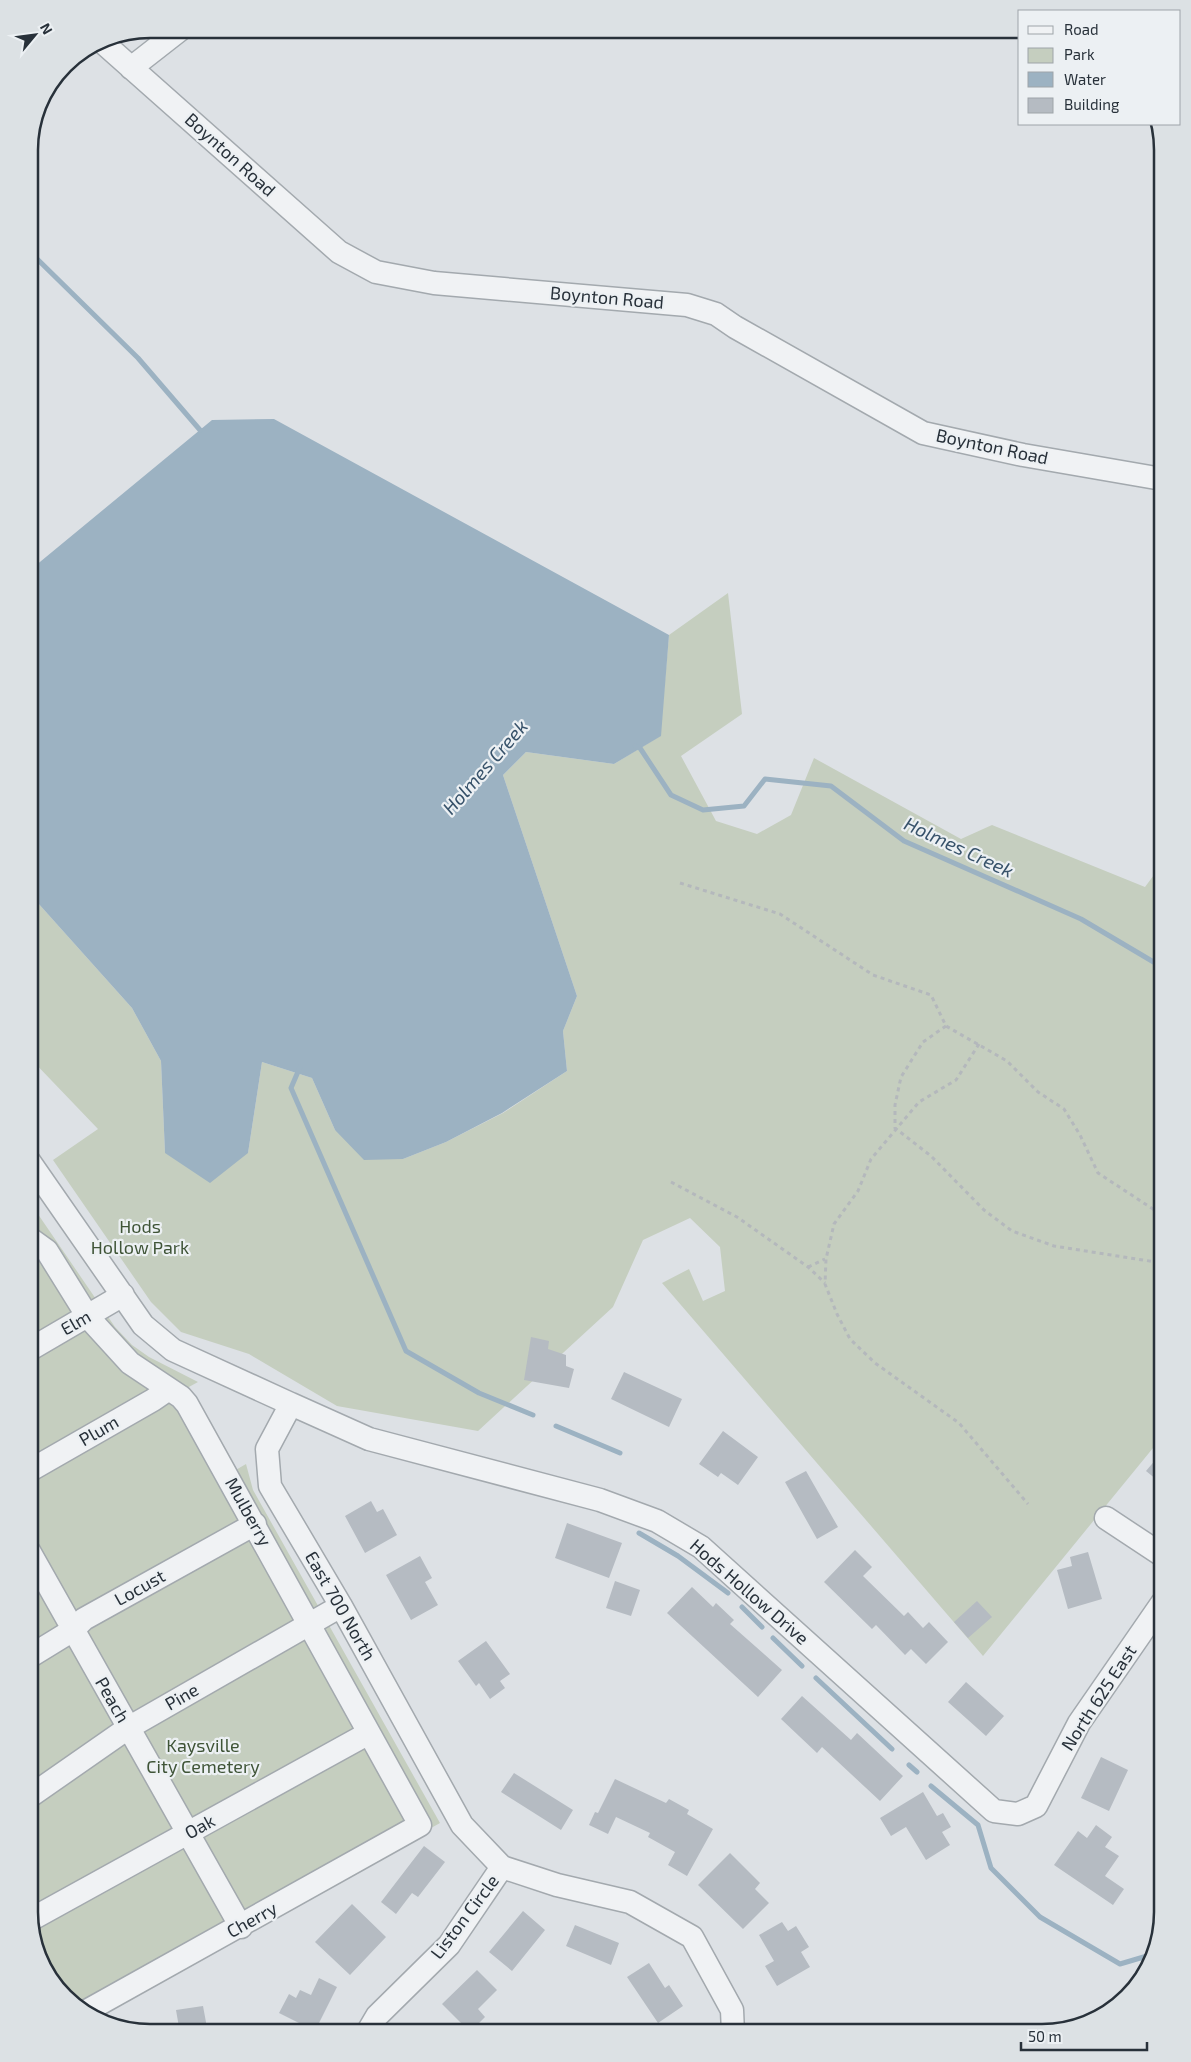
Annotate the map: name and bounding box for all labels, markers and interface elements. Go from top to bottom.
north arrow [10,10,60,60]
legend [1018,10,1181,125]
text: N [37,20,57,37]
text: Road [1064,20,1099,38]
text: Park [1064,45,1095,63]
text: Water [1064,70,1106,88]
text: Building [1064,95,1120,113]
street label: Boynton Road [181,108,280,201]
street label: Boynton Road [549,281,665,313]
street label: Boynton Road [934,423,1050,469]
water label: Holmes Creek [437,715,532,819]
water label: Holmes Creek [901,811,1018,882]
park label: Hods Hollow Park [91,1215,189,1258]
street label: Elm [56,1305,95,1339]
street label: Plum [75,1410,122,1450]
street label: Mulberry [221,1473,277,1550]
street label: Hods Hollow Drive [686,1534,813,1649]
street label: East 700 North [301,1547,381,1664]
street label: Locust [110,1564,169,1610]
street label: North 625 East [1056,1640,1141,1754]
street label: Peach [91,1673,135,1726]
street label: Pine [161,1678,202,1714]
park label: Kaysville City Cemetery [146,1734,260,1777]
street label: Oak [181,1809,218,1843]
street label: Liston Circle [425,1870,503,1963]
street label: Cherry [222,1896,281,1942]
scale bar [1021,2020,1147,2052]
text: 50 m [1028,2027,1062,2045]

